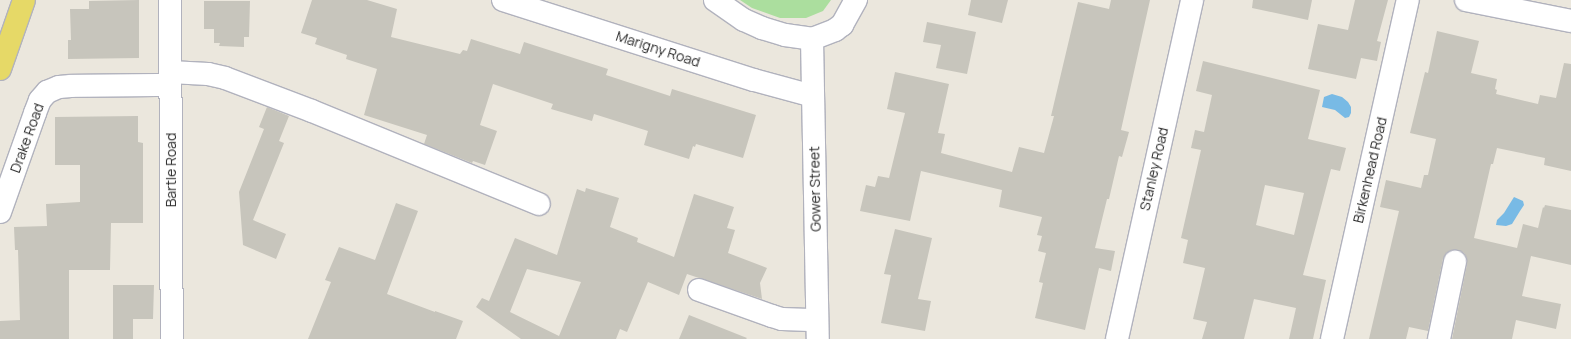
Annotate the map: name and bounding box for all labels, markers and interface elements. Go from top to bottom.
street label: Marigny Road [614,27,702,71]
street label: Drake Road [7,101,47,175]
street label: Birkenhead Road [1350,115,1390,225]
street label: Stanley Road [1136,126,1172,212]
street label: Bartle Road [163,133,179,207]
street label: Gower Street [806,146,824,232]

